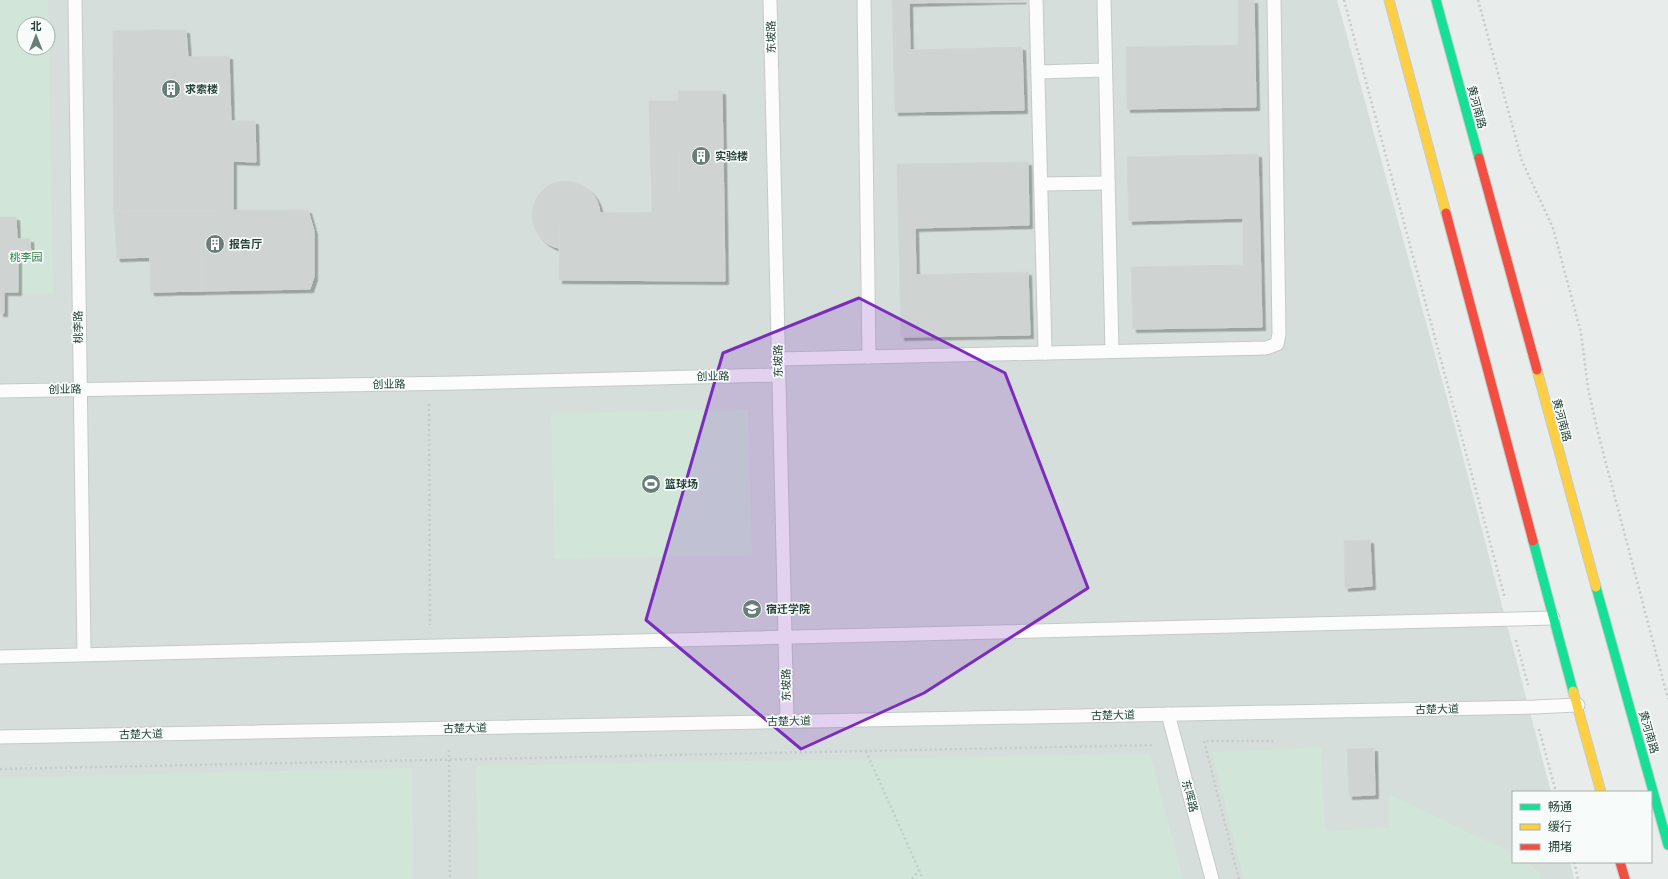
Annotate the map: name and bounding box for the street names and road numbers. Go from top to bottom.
street label: 东坡路 [765,20,778,54]
street label: 黄河南路 [1465,84,1488,130]
street label: 桃李路 [72,310,85,344]
street label: 东坡路 [772,344,785,378]
street label: 创业路 [696,370,730,383]
street label: 创业路 [372,378,406,391]
street label: 创业路 [48,383,82,396]
street label: 黄河南路 [1550,397,1573,443]
street label: 东坡路 [780,668,793,702]
street label: 古楚大道 [1415,703,1459,716]
street label: 古楚大道 [1091,709,1135,722]
street label: 黄河南路 [1636,709,1661,755]
street label: 古楚大道 [767,715,811,728]
street label: 古楚大道 [443,722,487,735]
street label: 古楚大道 [119,728,163,741]
street label: 东晖路 [1179,779,1200,814]

